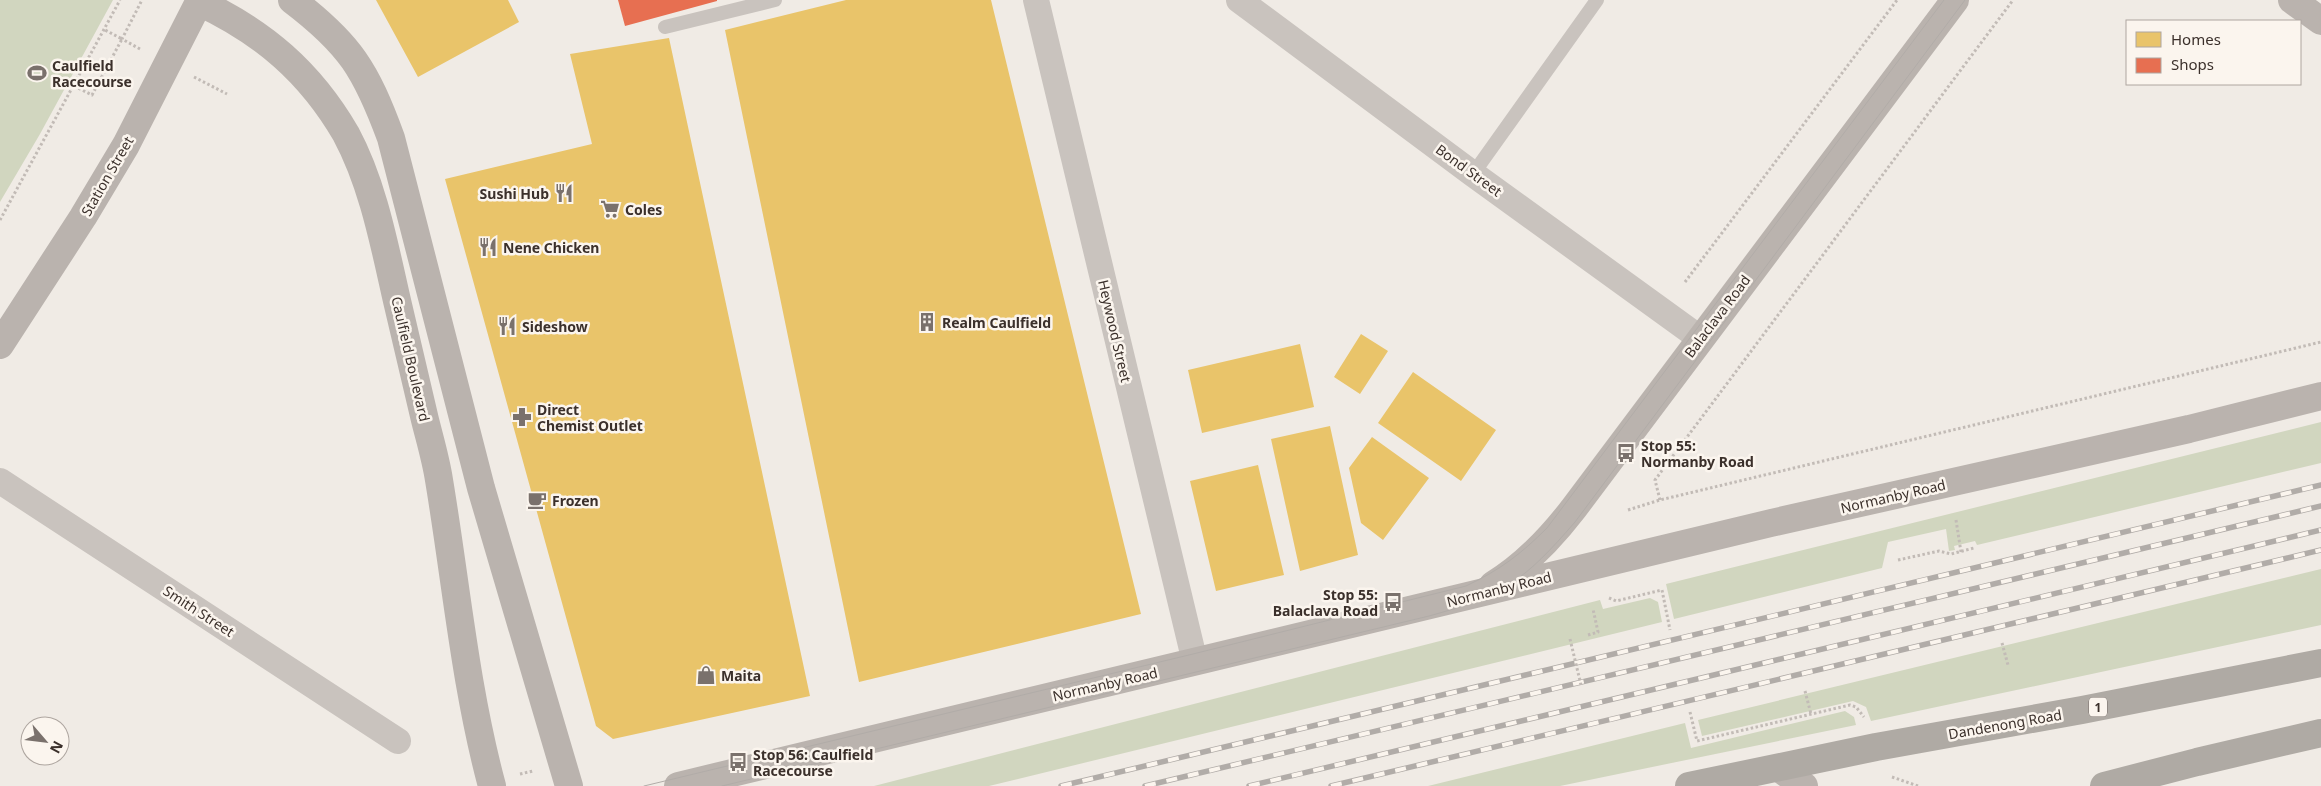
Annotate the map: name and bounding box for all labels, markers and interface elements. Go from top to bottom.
legend [2126,20,2301,85]
text: Homes [2171,29,2221,49]
text: Shops [2171,54,2214,74]
place label: Caulfield Racecourse [52,56,132,91]
sports icon: Caulfield Racecourse [26,62,48,84]
street label: Station Street [76,133,138,219]
street label: Bond Street [1432,140,1506,200]
restaurant icon: Sushi Hub [553,182,575,204]
place label: Sushi Hub [480,184,549,203]
supermarket icon: Coles [599,198,621,220]
place label: Coles [625,200,662,219]
restaurant icon: Nene Chicken [477,236,499,258]
place label: Nene Chicken [503,238,599,257]
street label: Balaclava Road [1680,271,1754,361]
street label: Heywood Street [1094,278,1136,384]
street label: Caulfield Boulevard [387,295,435,423]
building icon: Realm Caulfield [916,311,938,333]
place label: Realm Caulfield [942,313,1051,332]
restaurant icon: Sideshow [496,315,518,337]
place label: Sideshow [522,317,588,336]
place label: Direct Chemist Outlet [537,400,643,435]
pharmacy icon: Direct Chemist Outlet [511,406,533,428]
place label: Stop 55: Normanby Road [1641,436,1754,471]
bus stop icon: Stop 55: Normanby Road [1615,442,1637,464]
street label: Normanby Road [1839,475,1947,517]
cafe icon: Frozen [526,489,548,511]
place label: Frozen [552,491,599,510]
street label: Normanby Road [1445,567,1553,611]
street label: Smith Street [160,581,238,641]
place label: Stop 55: Balaclava Road [1273,585,1378,620]
bus stop icon: Stop 55: Balaclava Road [1382,591,1404,613]
street label: Normanby Road [1051,663,1159,705]
shop icon: Maita [695,664,717,686]
place label: Maita [721,666,761,685]
road number: 1 [2089,698,2107,716]
street label: Dandenong Road [1947,705,2063,743]
north arrow [20,716,70,766]
text: N [46,738,68,757]
place label: Stop 56: Caulfield Racecourse [753,745,873,780]
bus stop icon: Stop 56: Caulfield Racecourse [727,751,749,773]

